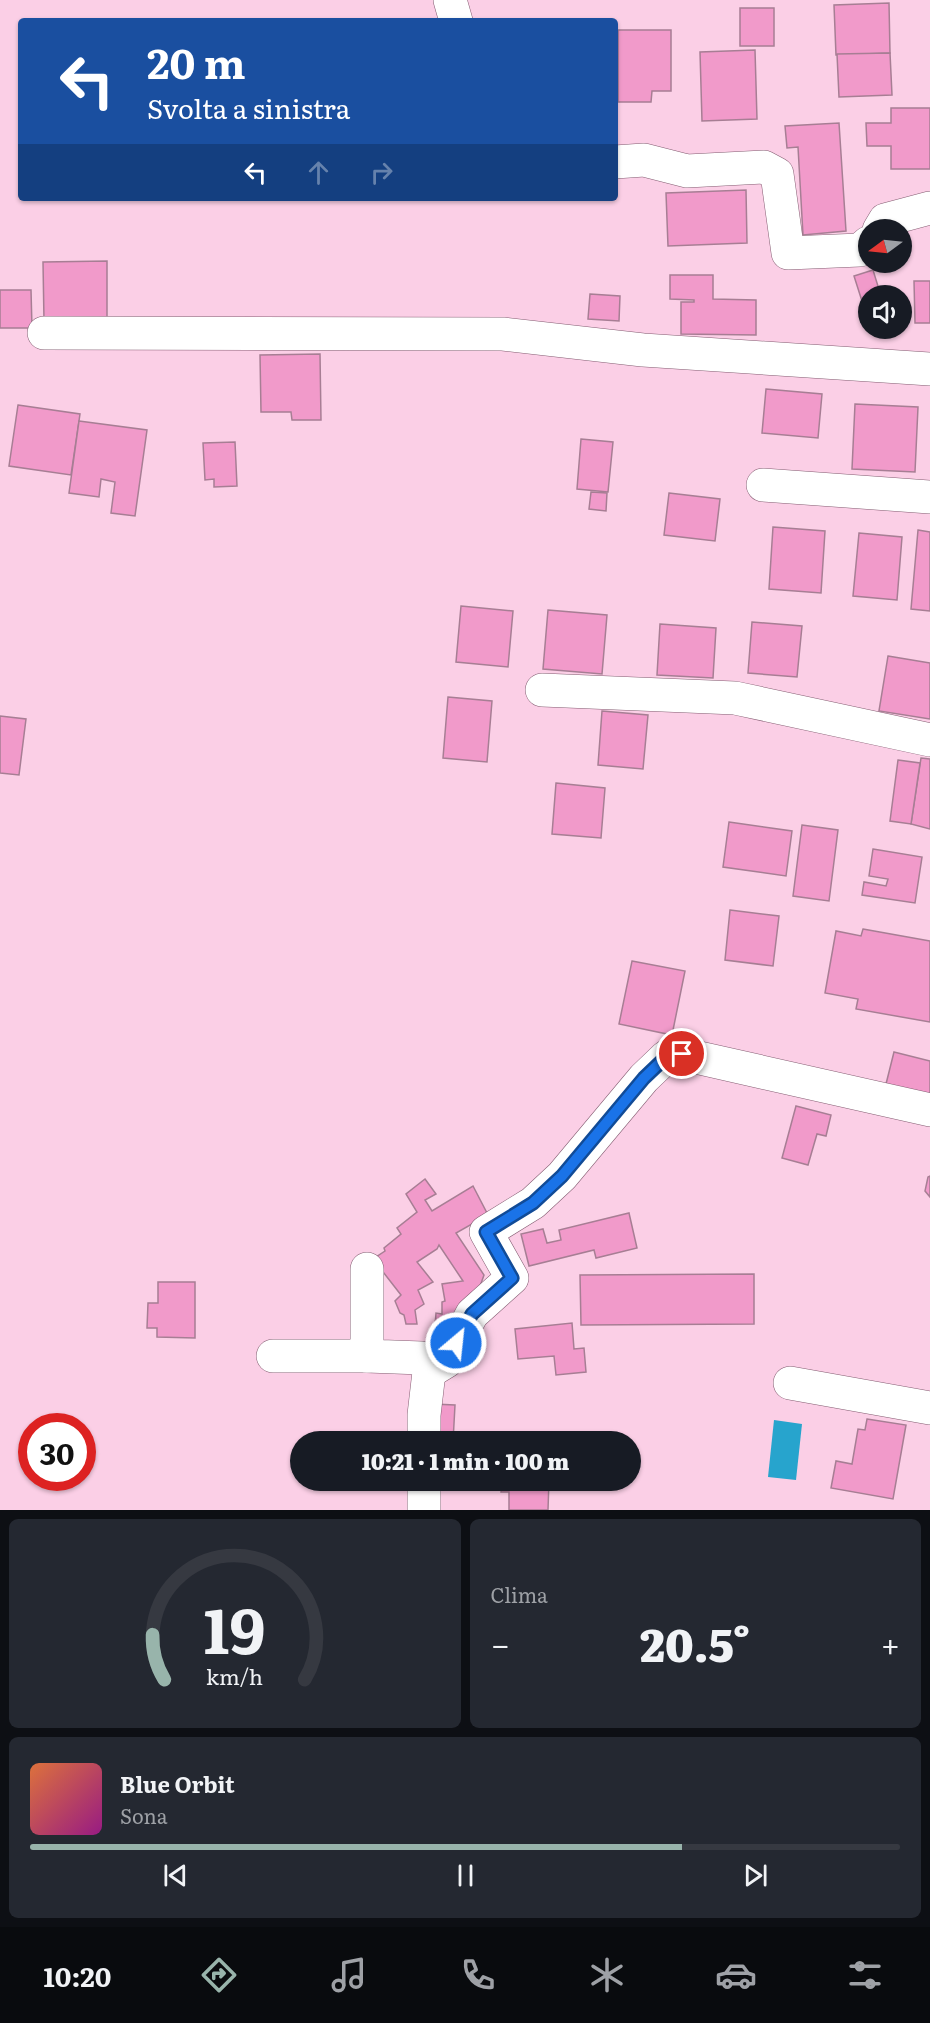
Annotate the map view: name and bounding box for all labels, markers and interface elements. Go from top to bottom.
text: 20 m [147,30,246,92]
icon: left [48,42,126,120]
text: Svolta a sinistra [147,87,350,127]
icon: left [239,156,272,189]
icon: ahead [302,156,335,189]
icon: right [365,156,398,189]
north arrow [858,219,912,273]
map controls [858,219,912,339]
button: sound [858,285,912,339]
pin [656,1028,707,1079]
icon: arrive [665,1037,698,1070]
position arrow [424,1311,488,1375]
speed limit sign: 30 [18,1413,96,1491]
text: 10:21 · 1 min · 100 m [362,1444,569,1477]
text: Clima [491,1579,548,1609]
text: 19 [204,1581,266,1673]
text: 20.5° [640,1609,750,1676]
text: − [491,1618,510,1667]
text: + [881,1618,900,1667]
text: km/h [206,1661,263,1693]
text: Blue Orbit [120,1767,235,1800]
text: Sona [120,1800,168,1830]
icon: previous [159,1859,192,1892]
icon: pause [449,1859,482,1892]
icon: next [739,1859,772,1892]
icon: directions [198,1954,240,1996]
icon: music [328,1954,370,1996]
icon: phone [457,1954,499,1996]
icon: climate [586,1954,628,1996]
icon: car [715,1954,757,1996]
icon: filters [844,1954,886,1996]
text: 10:20 [44,1955,111,1995]

